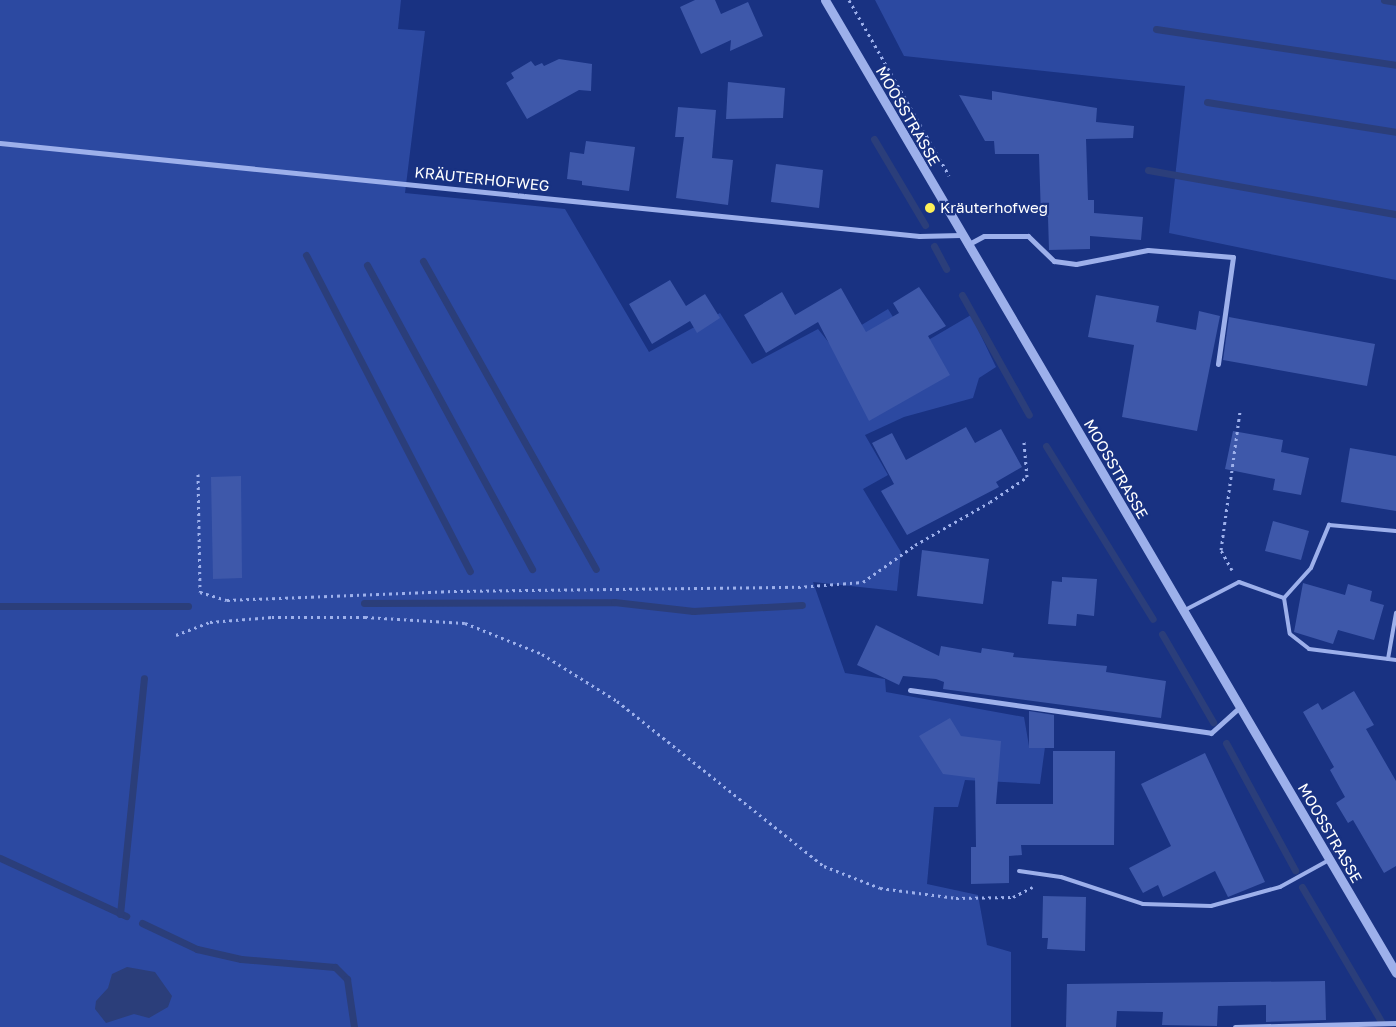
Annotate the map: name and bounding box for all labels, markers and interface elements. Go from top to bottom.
street label: MOOSSTRASSE [872,63,944,169]
street label: KRÄUTERHOFWEG [414,163,550,195]
place label: Kräuterhofweg [940,199,1048,217]
marker: Kräuterhofweg [924,202,936,214]
street label: MOOSSTRASSE [1080,416,1152,522]
street label: MOOSSTRASSE [1294,780,1366,886]

